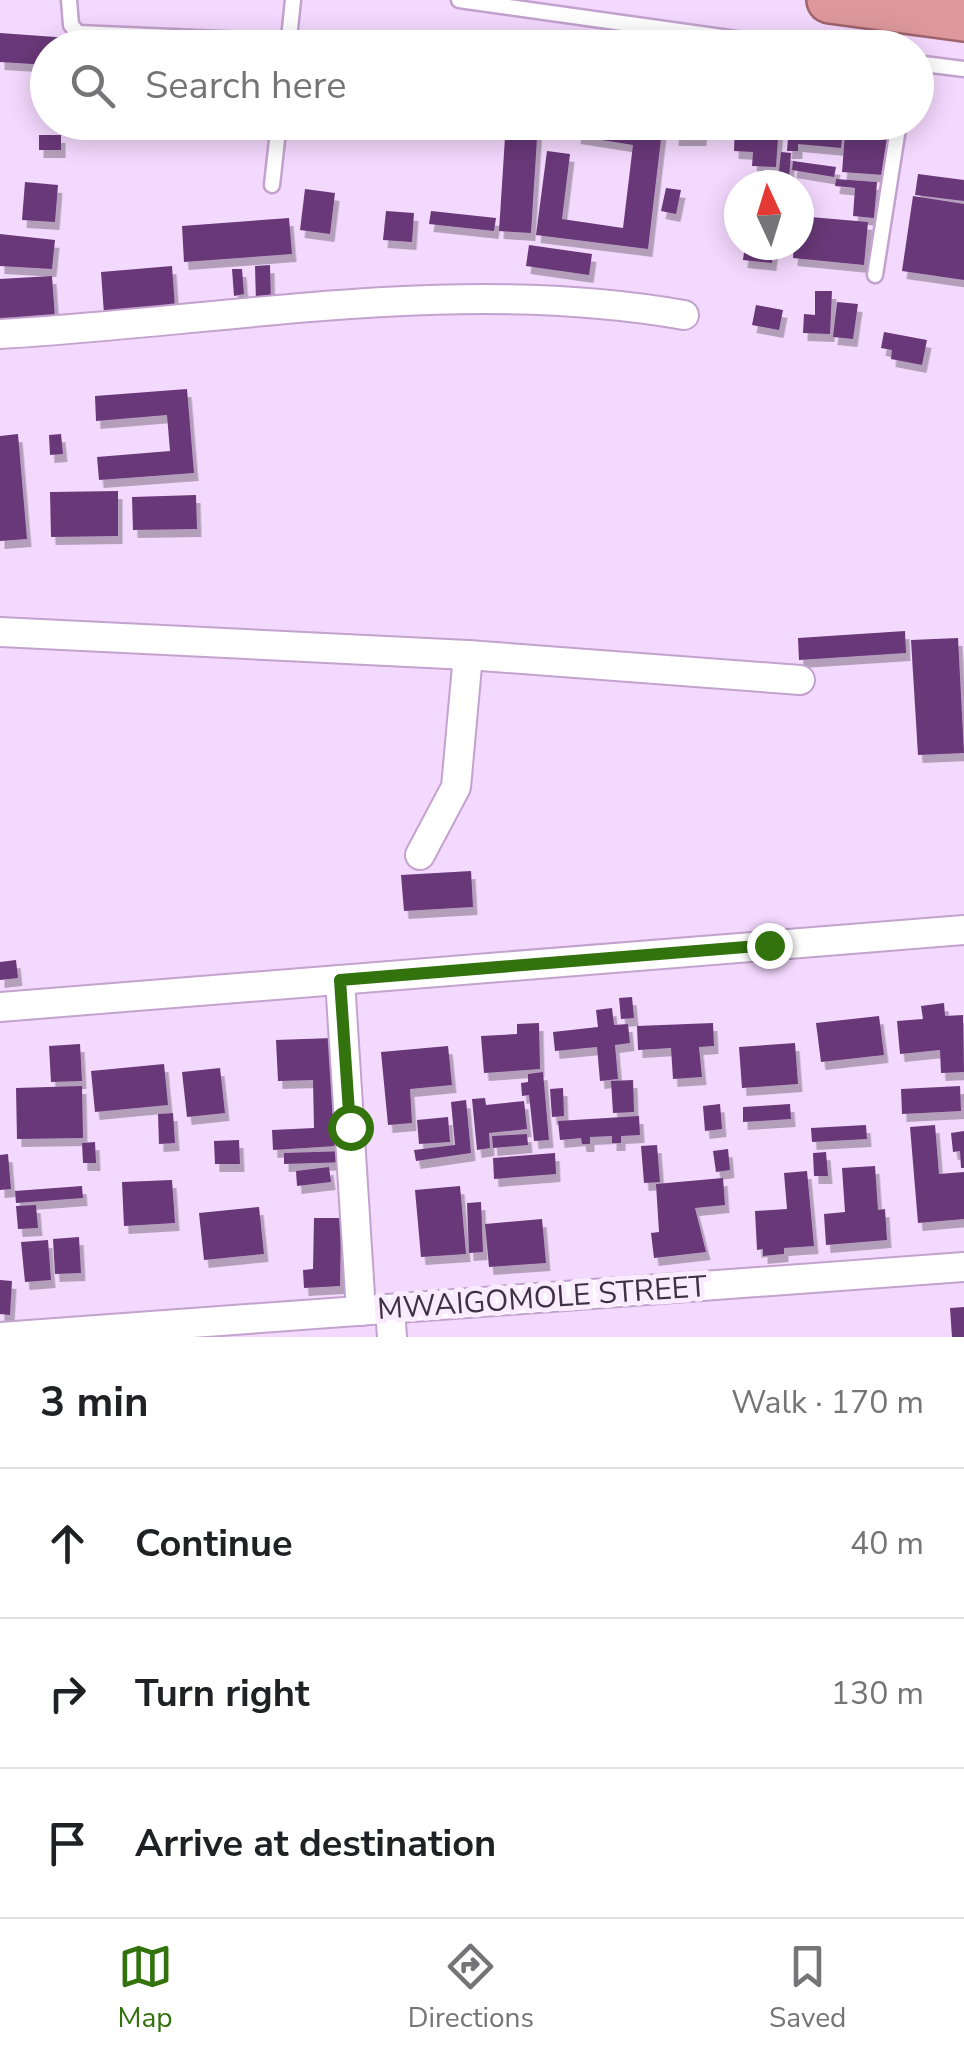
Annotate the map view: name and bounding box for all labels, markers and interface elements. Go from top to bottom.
search box [30,30,934,140]
icon: search [65,58,120,113]
text: Search here [145,60,346,111]
north arrow [724,170,814,260]
route end [747,923,793,969]
route start [328,1105,374,1151]
street label: MWAIGOMOLE STREET [376,1266,708,1330]
text: 3 min [40,1374,149,1431]
text: Walk · 170 m [731,1381,924,1424]
icon: ahead [40,1516,95,1571]
text: Continue [135,1518,293,1569]
text: 40 m [850,1522,924,1565]
icon: right [40,1666,95,1721]
text: Turn right [135,1668,310,1719]
text: 130 m [831,1672,924,1715]
icon: arrive [40,1816,95,1871]
text: Arrive at destination [135,1818,496,1869]
tab: Map [118,1939,173,2037]
tab: Directions [408,1939,534,2037]
tab: Saved [769,1939,846,2037]

